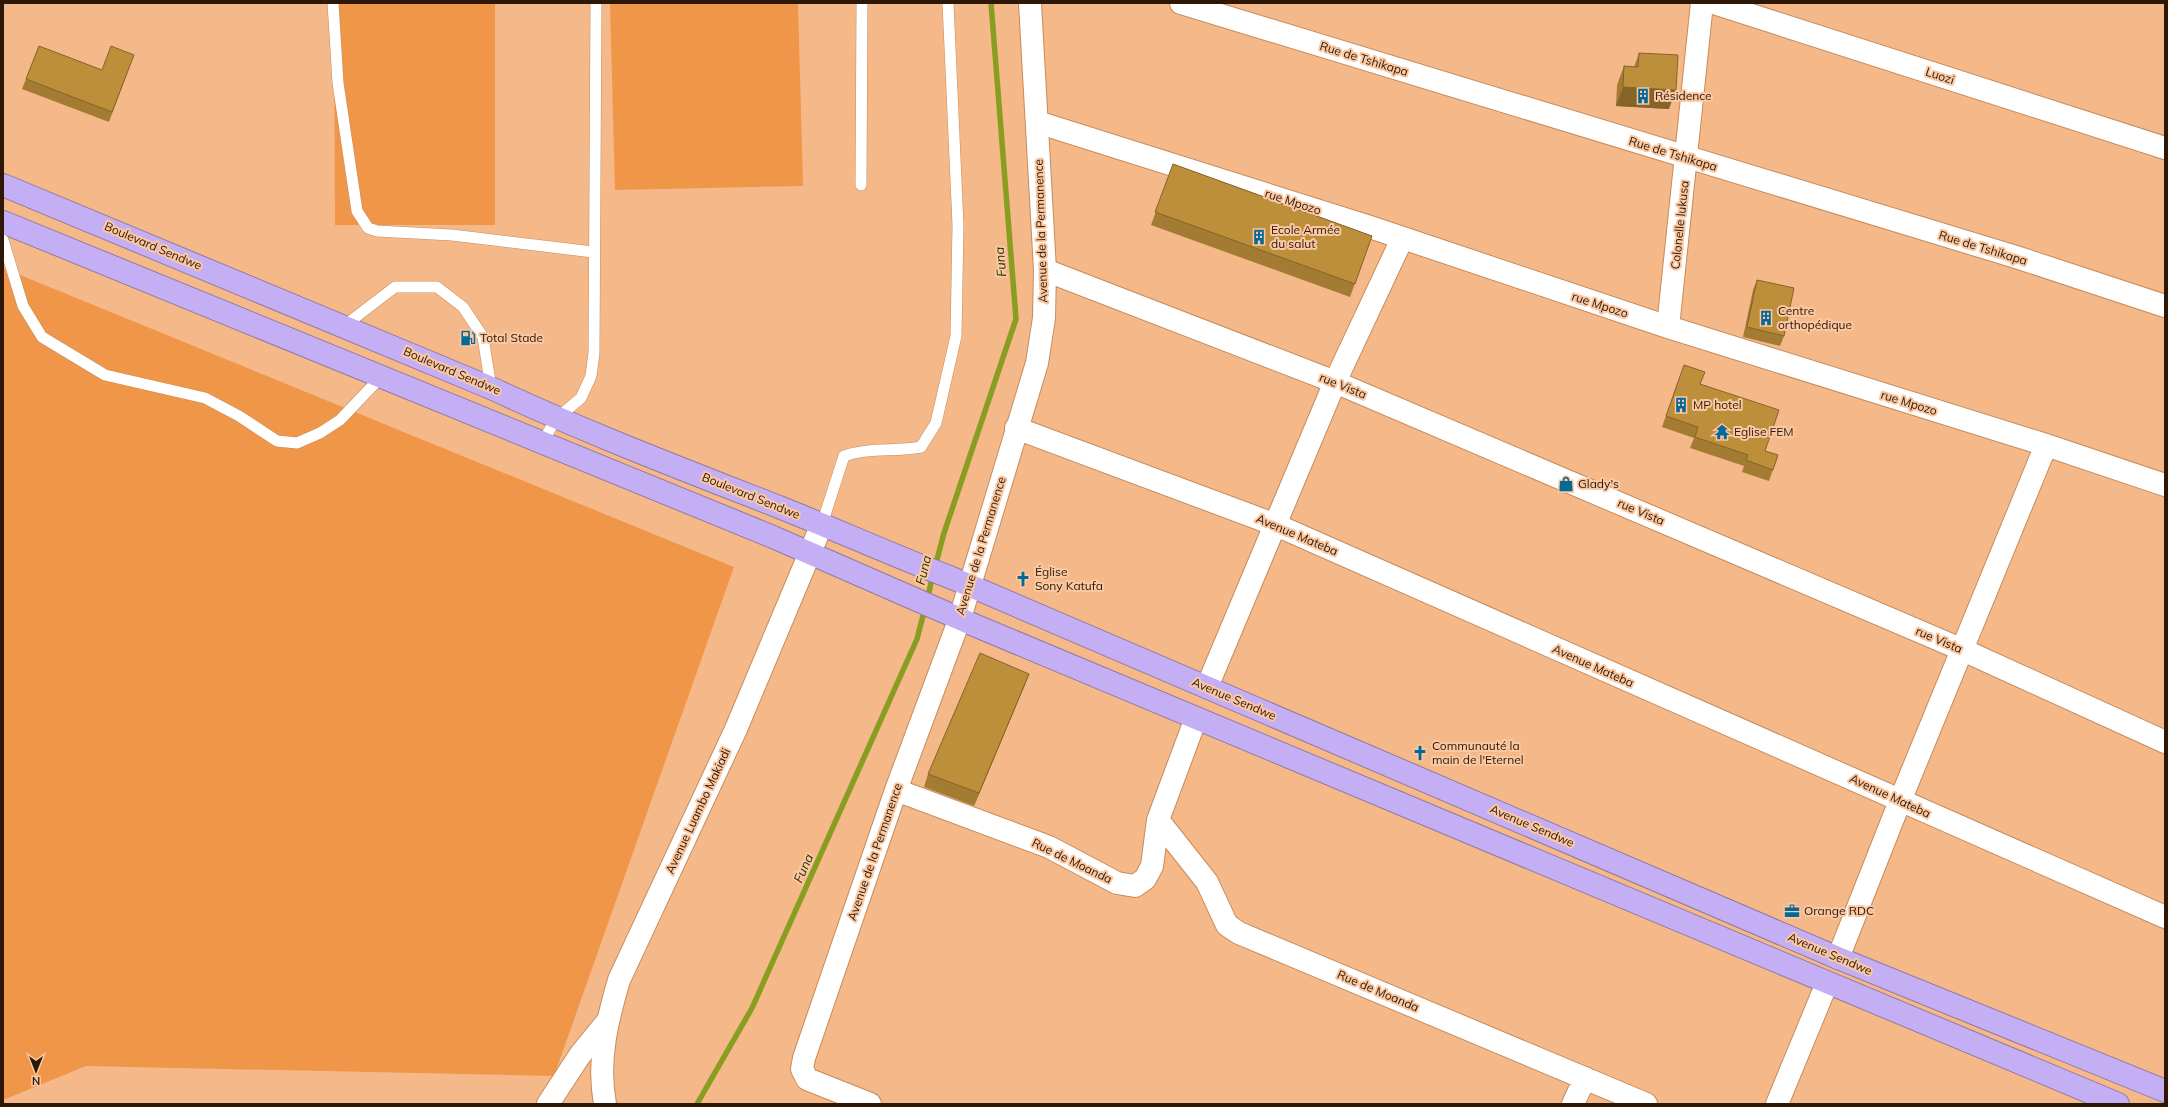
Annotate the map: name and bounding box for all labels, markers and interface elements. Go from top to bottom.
street label: Rue de Tshikapa [1318,38,1410,79]
street label: Luozi [1924,64,1956,87]
building icon: Résidence [1634,87,1652,105]
place label: Résidence [1655,88,1712,103]
street label: Rue de Tshikapa [1627,133,1719,174]
street label: Avenue de la Permanence [1030,159,1051,303]
street label: Colonelle lukusa [1667,180,1692,270]
street label: rue Mpozo [1263,185,1323,218]
street label: Boulevard Sendwe [102,218,204,273]
place label: Ecole Armée du salut [1271,222,1340,251]
street label: Rue de Tshikapa [1937,227,2029,268]
building icon: Ecole Armée du salut [1250,228,1268,246]
water label: Funa [991,246,1009,278]
street label: rue Mpozo [1570,288,1630,321]
place label: Centre orthopédique [1778,303,1852,332]
building icon: Centre orthopédique [1757,309,1775,327]
fuel station icon: Total Stade [459,329,477,347]
place label: Total Stade [480,330,543,345]
street label: Boulevard Sendwe [401,343,503,398]
street label: rue Vista [1317,369,1369,402]
street label: rue Mpozo [1879,387,1939,418]
building icon: MP hotel [1672,396,1690,414]
place label: MP hotel [1693,397,1742,412]
temple icon: Eglise FEM [1713,423,1731,441]
place label: Eglise FEM [1734,424,1794,439]
street label: Boulevard Sendwe [700,469,802,522]
street label: Avenue de la Permanence [952,475,1009,617]
shop icon: Glady's [1557,475,1575,493]
place label: Glady's [1578,476,1619,491]
street label: rue Vista [1615,495,1667,528]
street label: Avenue Mateba [1254,511,1340,559]
water label: Funa [912,553,934,587]
place label: Église Sony Katufa [1035,564,1103,593]
church icon: Église Sony Katufa [1014,570,1032,588]
street label: rue Vista [1913,623,1965,656]
street label: Avenue Mateba [1550,641,1636,690]
street label: Avenue Sendwe [1190,674,1279,723]
place label: Communauté la main de l'Eternel [1432,738,1524,767]
church icon: Communauté la main de l'Eternel [1411,744,1429,762]
street label: Avenue Luambo Makiadi [662,745,733,876]
street label: Avenue Mateba [1847,770,1933,821]
street label: Avenue de la Permanence [844,781,905,922]
street label: Avenue Sendwe [1488,801,1577,850]
street label: Rue de Moanda [1030,835,1115,886]
water label: Funa [790,851,817,885]
office icon: Orange RDC [1783,902,1801,920]
place label: Orange RDC [1804,903,1874,918]
street label: Avenue Sendwe [1786,929,1875,978]
street label: Rue de Moanda [1335,967,1421,1015]
north arrow [16,1051,56,1091]
text: N [32,1074,40,1088]

